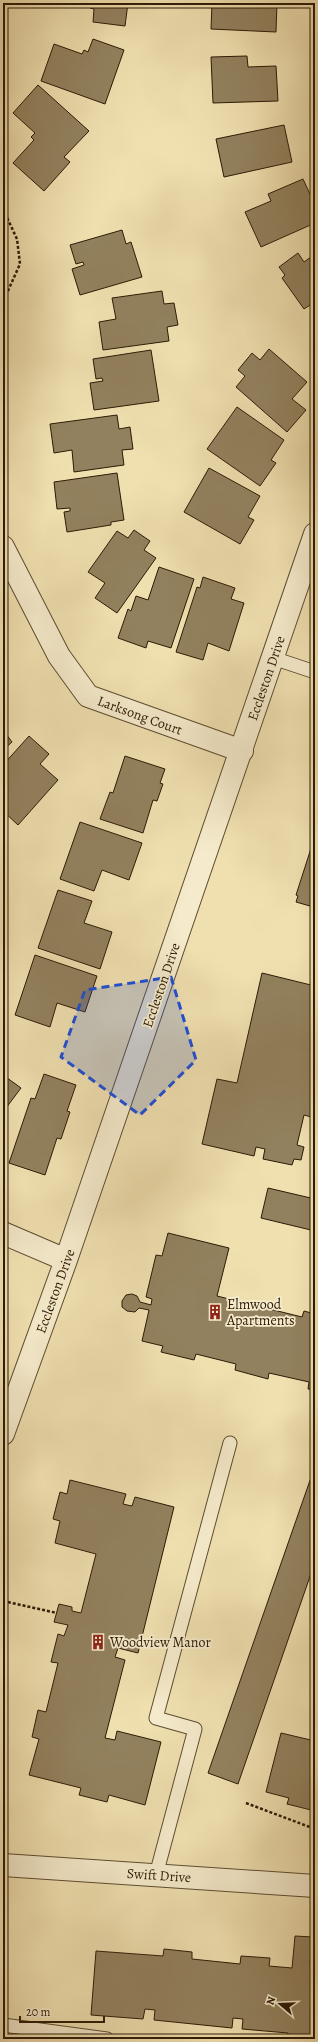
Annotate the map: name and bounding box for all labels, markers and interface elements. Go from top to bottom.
street label: Eccleston Drive [243,633,290,723]
street label: Larksong Court [95,691,185,740]
street label: Eccleston Drive [138,940,185,1030]
street label: Eccleston Drive [31,1246,80,1336]
place label: Elmwood Apartments [226,1295,295,1330]
building icon: Elmwood Apartments [206,1303,224,1321]
building icon: Woodview Manor [89,1633,107,1651]
place label: Woodview Manor [109,1633,211,1652]
street label: Swift Drive [126,1864,192,1887]
north arrow [260,1984,300,2024]
text: N [263,1995,279,2007]
scale bar [20,1998,104,2024]
text: 20 m [26,2004,50,2020]

